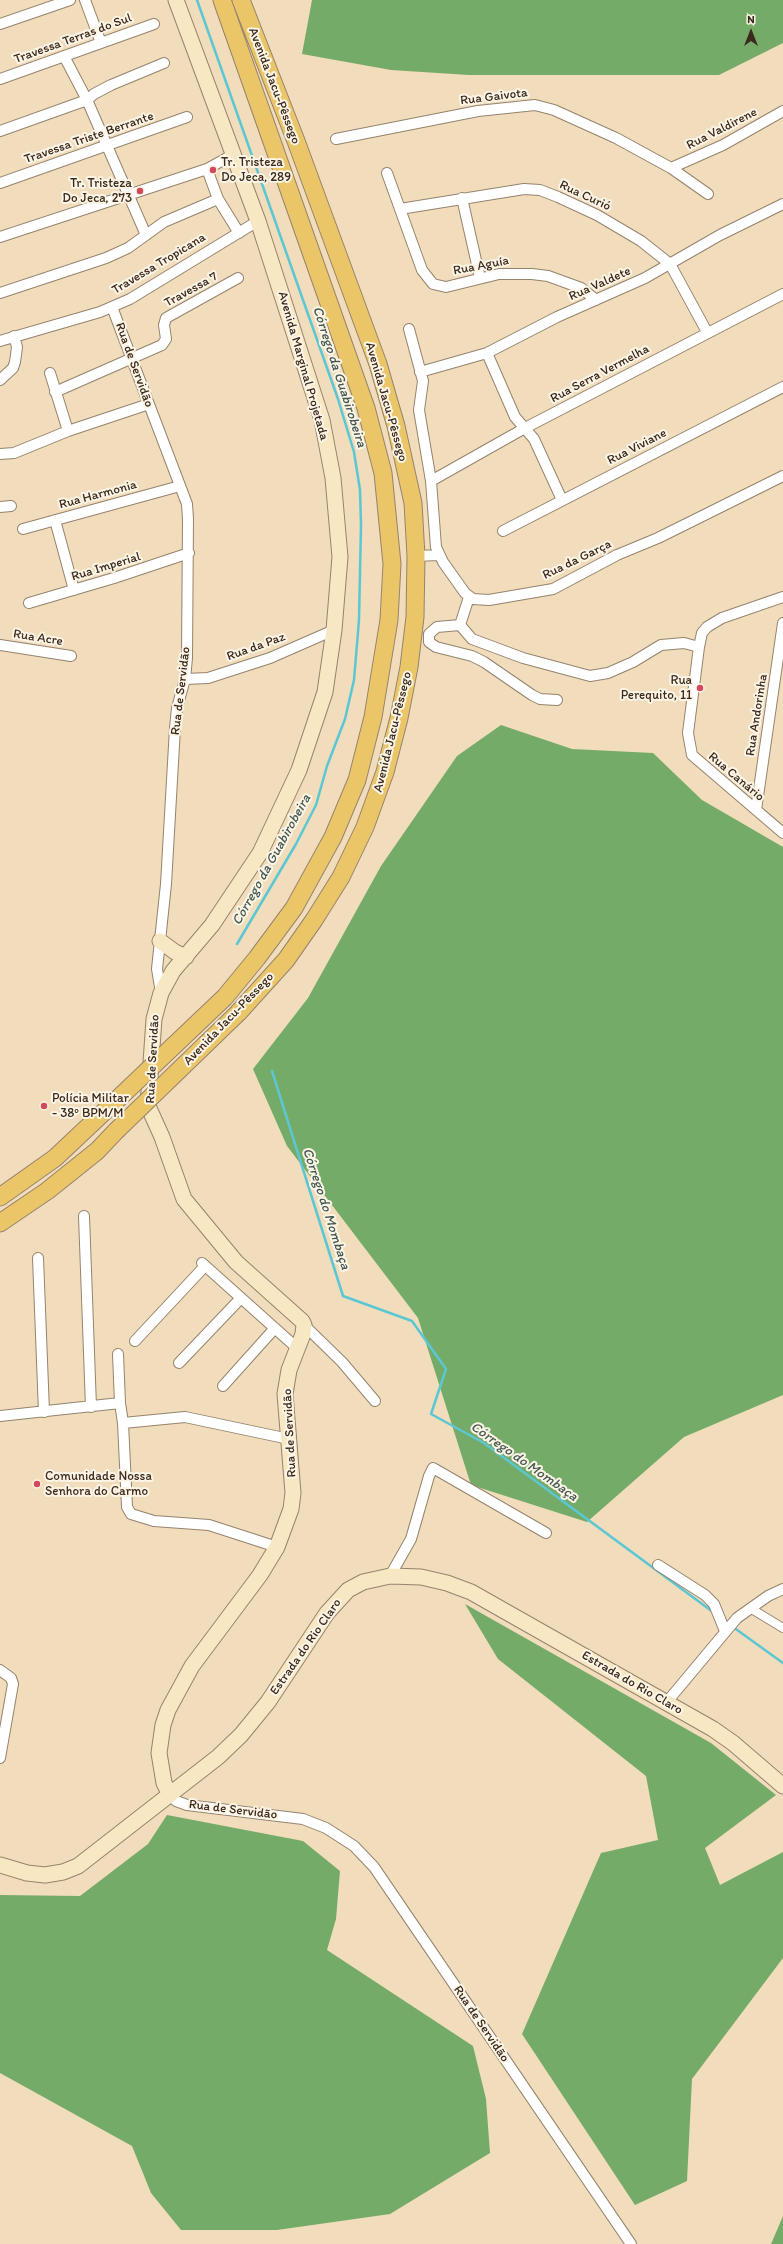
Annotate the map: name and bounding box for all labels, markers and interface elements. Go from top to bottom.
street label: Travessa Terras do Sul [12,10,134,68]
north arrow [731,12,771,52]
text: N [747,13,755,26]
street label: Avenida Jacu-Pêssego [245,26,303,146]
street label: Rua Gaivota [459,85,529,109]
street label: Rua Valdirene [684,105,760,153]
street label: Travessa Triste Berrante [22,108,156,168]
place label: Tr. Tristeza Do Jeca, 289 [221,155,291,186]
marker: Tr. Tristeza Do Jeca, 289 [208,165,218,175]
place label: Tr. Tristeza Do Jeca, 273 [62,176,132,207]
street label: Rua Curió [557,177,613,215]
marker: Tr. Tristeza Do Jeca, 273 [135,186,145,196]
street label: Travessa Tropicana [109,230,209,298]
street label: Rua Aguía [452,253,510,279]
street label: Rua Valdete [567,263,633,305]
street label: Travessa 7 [162,269,220,311]
street label: Avenida Marginal Projetada [274,290,332,442]
water label: Córrego da Guabirobeira [308,304,370,450]
street label: Rua de Servidão [111,320,157,410]
street label: Avenida Jacu-Pêssego [361,341,411,463]
street label: Rua Serra Vermelha [548,341,652,407]
street label: Rua Viviane [605,425,669,469]
street label: Rua Harmonia [57,477,139,513]
street label: Rua da Garça [540,537,614,583]
street label: Rua Imperial [69,549,143,585]
street label: Rua Acre [12,626,64,650]
street label: Rua da Paz [225,629,287,665]
street label: Rua de Servidão [168,646,194,736]
street label: Avenida Jacu-Pêssego [370,670,416,794]
place label: Rua Perequito, 11 [621,673,692,704]
street label: Rua Andorinha [743,673,771,757]
marker: Rua Perequito, 11 [695,683,705,693]
street label: Rua Canário [705,749,767,805]
water label: Córrego da Guabirobeira [229,792,315,928]
street label: Avenida Jacu-Pêssego [181,969,277,1069]
street label: Rua de Servidão [143,1014,163,1104]
place label: Polícia Militar - 38º BPM/M [52,1091,129,1122]
marker: Polícia Militar - 38º BPM/M [39,1101,49,1111]
water label: Córrego do Mombaça [298,1146,354,1272]
street label: Rua de Servidão [280,1388,300,1478]
water label: Córrego do Mombaça [467,1419,581,1505]
place label: Comunidade Nossa Senhora do Carmo [45,1469,152,1500]
marker: Comunidade Nossa Senhora do Carmo [32,1479,42,1489]
street label: Estrada do Rio Claro [267,1596,345,1698]
street label: Estrada do Rio Claro [579,1648,685,1718]
street label: Rua de Servidão [188,1797,278,1823]
street label: Rua de Servidão [450,1983,512,2065]

